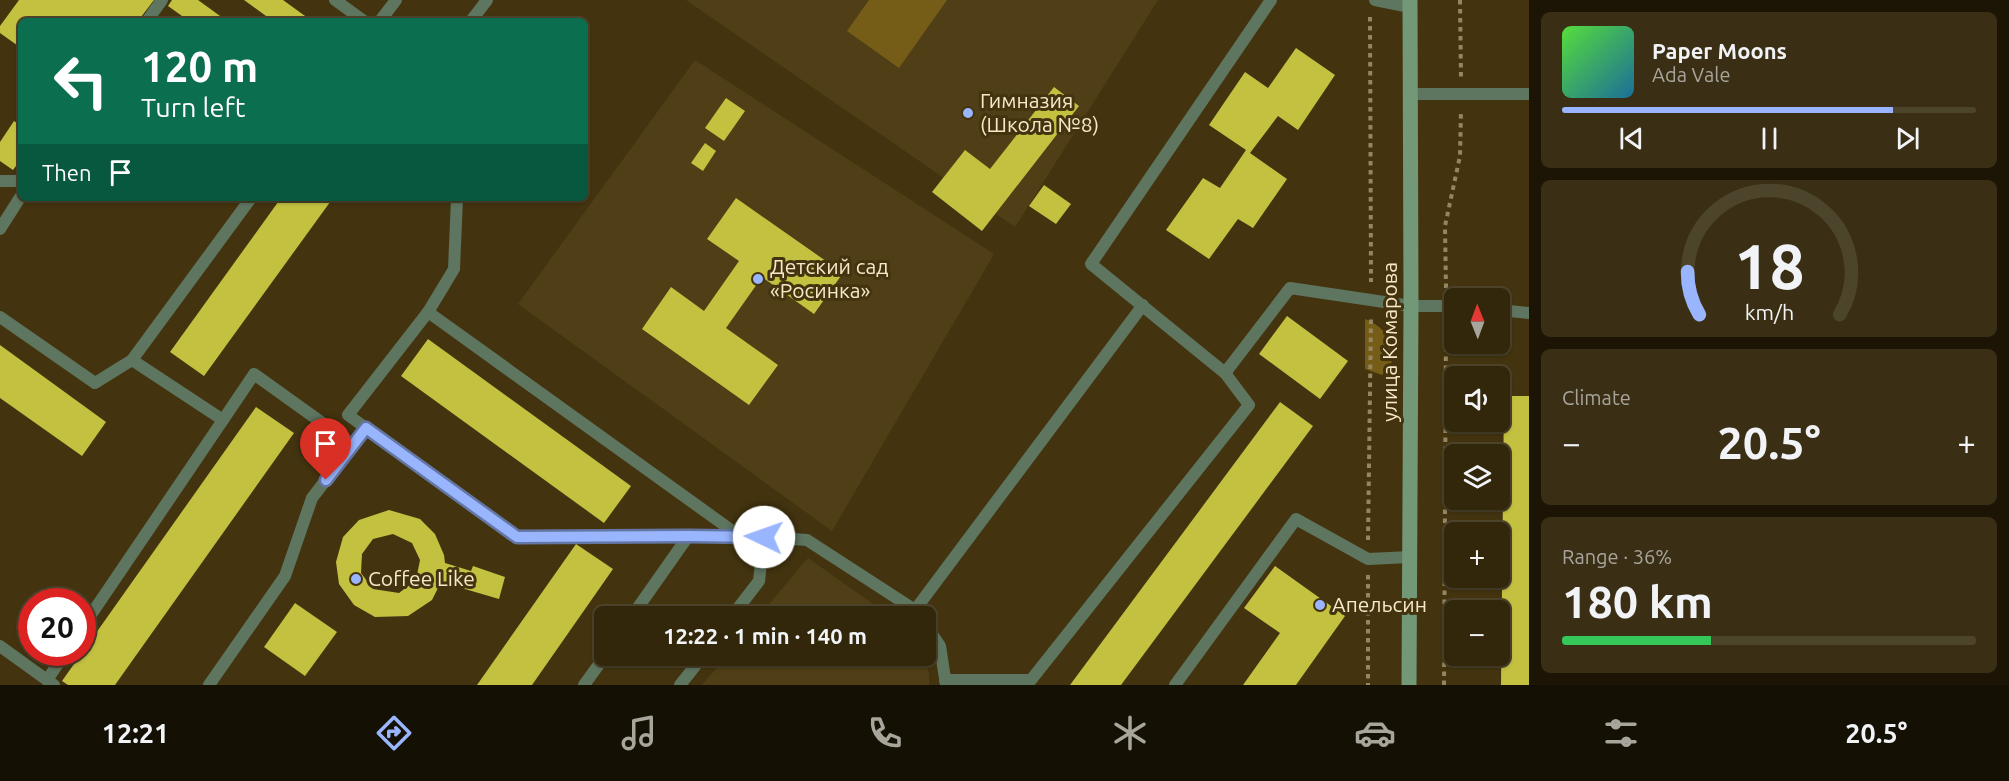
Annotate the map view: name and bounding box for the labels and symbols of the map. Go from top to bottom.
place label: Гимназия (Школа №8) [980,88,1099,136]
marker: Гимназия (Школа №8) [961,106,975,120]
place label: Детский сад «Росинка» [770,254,889,302]
street label: улица Комарова [1377,262,1401,422]
marker: Детский сад «Росинка» [751,272,765,286]
north arrow [1444,288,1510,354]
pin [300,418,351,480]
position arrow [732,505,796,569]
place label: Coffee Like [368,566,475,590]
marker: Coffee Like [349,572,363,586]
speed limit sign: 20 [18,588,96,666]
place label: Апельсин [1332,592,1427,616]
marker: Апельсин [1313,598,1327,612]

